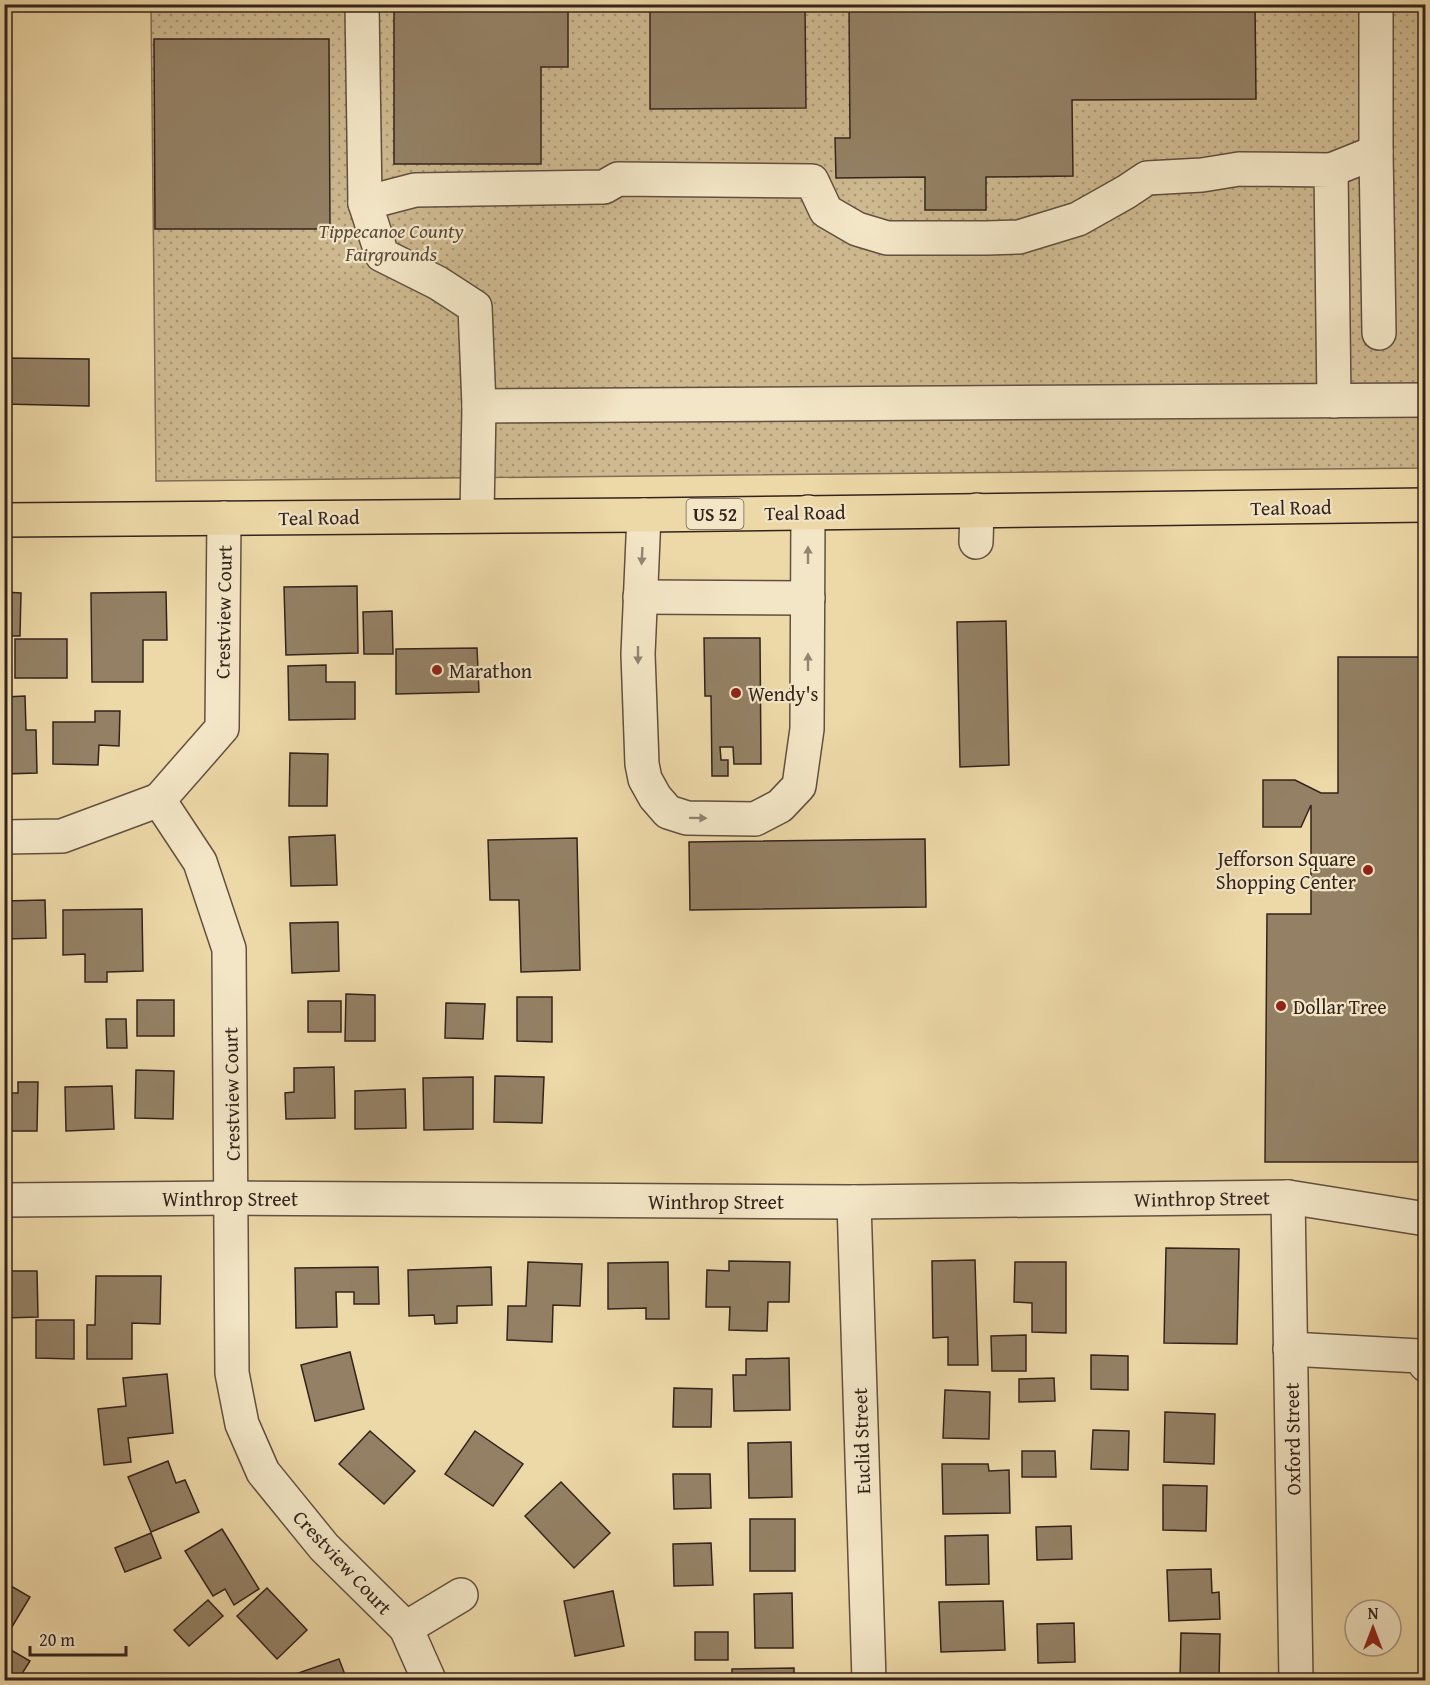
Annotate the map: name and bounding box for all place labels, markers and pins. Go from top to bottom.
place label: Marathon [449,656,532,685]
marker: Marathon [430,663,444,677]
place label: Wendy's [748,679,819,708]
marker: Wendy's [729,686,743,700]
place label: Jefforson Square Shopping Center [1214,844,1356,896]
marker: Jefforson Square Shopping Center [1361,863,1375,877]
place label: Dollar Tree [1293,992,1387,1021]
marker: Dollar Tree [1274,999,1288,1013]

